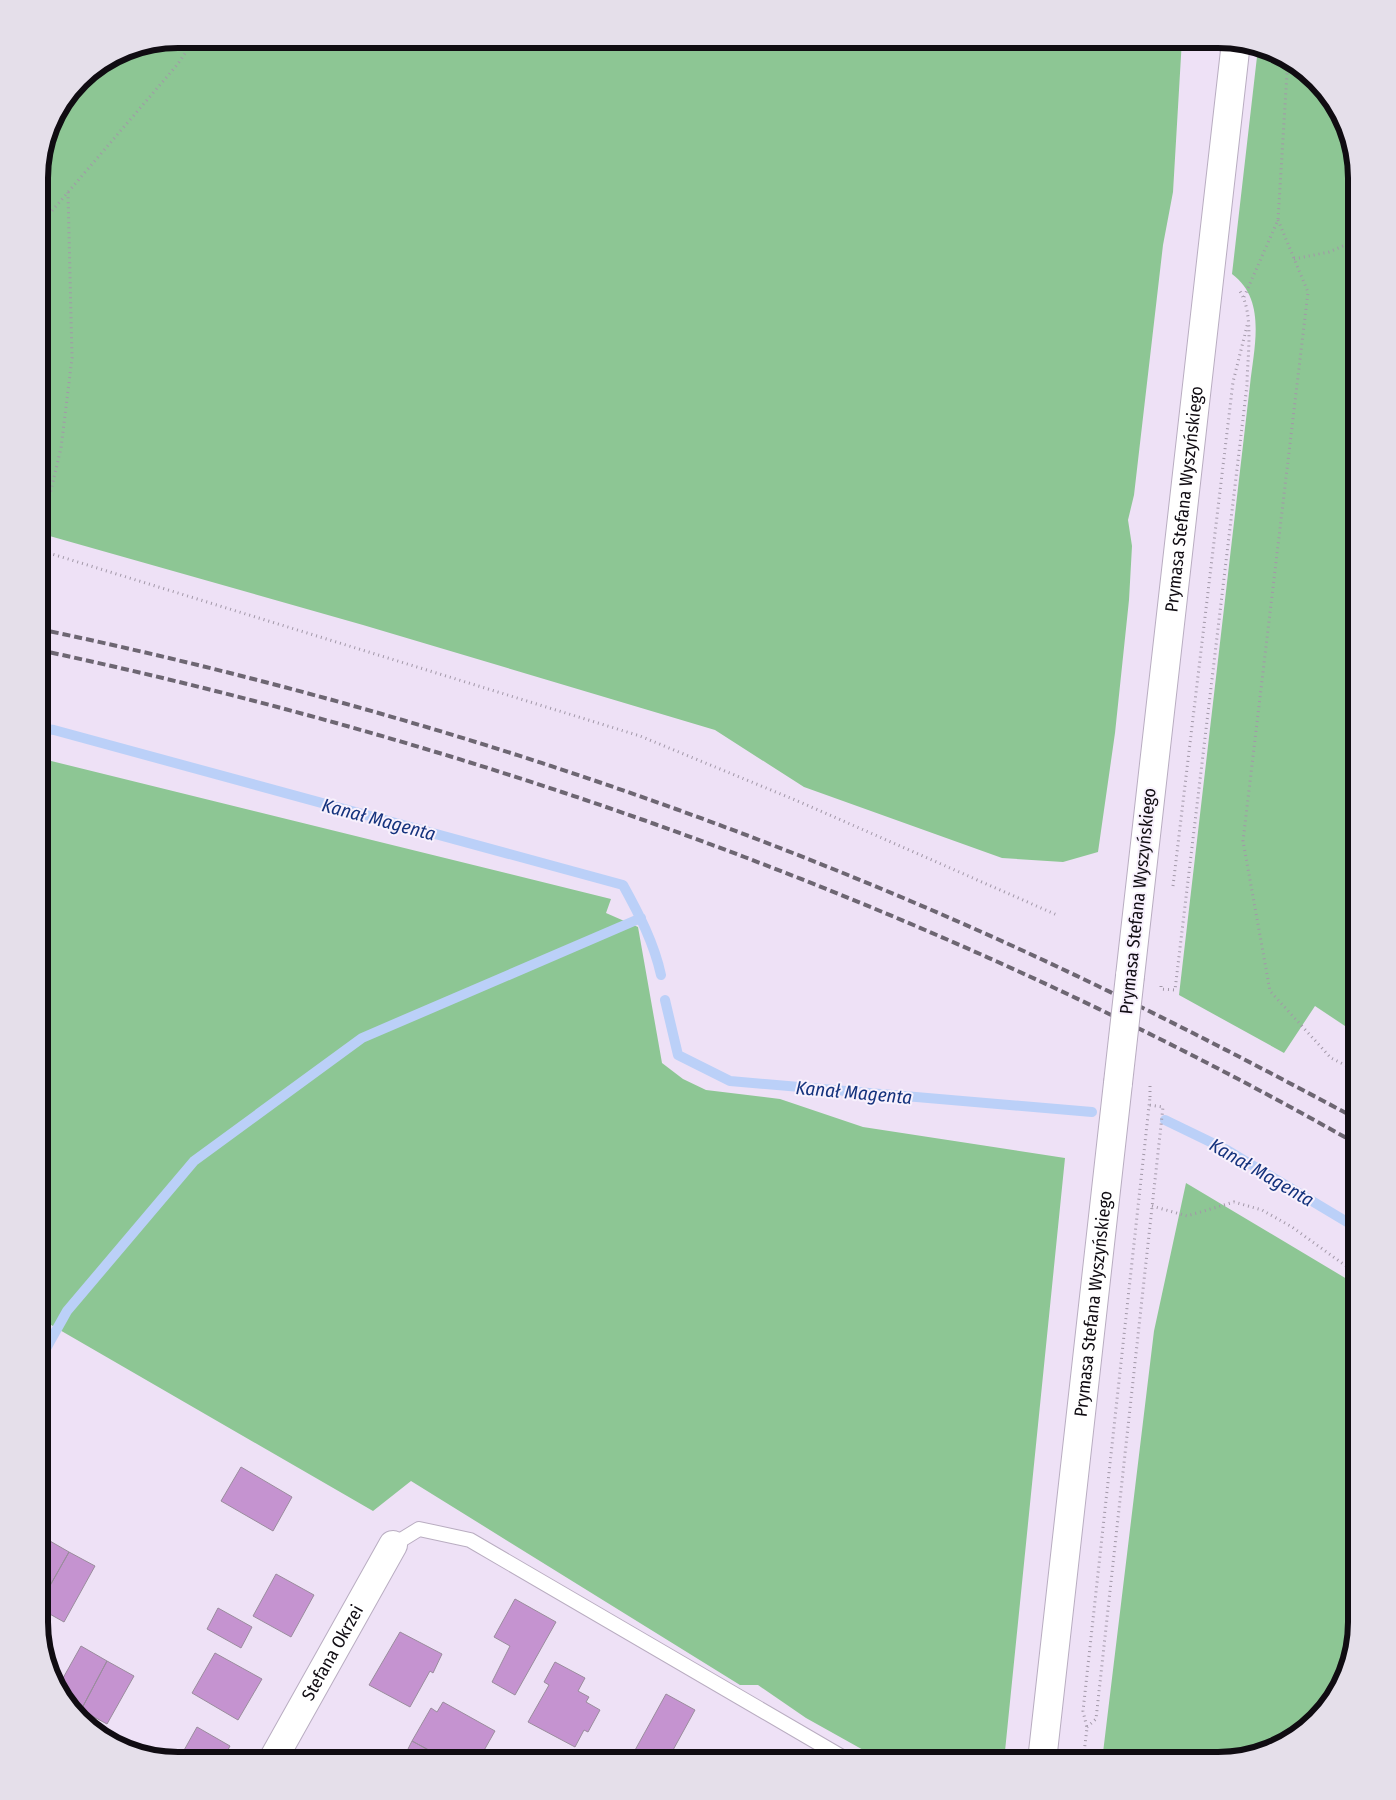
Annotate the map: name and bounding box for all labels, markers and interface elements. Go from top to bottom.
street label: Prymasa Stefana Wyszyńskiego [1160,385,1208,613]
street label: Prymasa Stefana Wyszyńskiego [1115,787,1161,1015]
water label: Kanał Magenta [319,793,438,846]
water label: Kanał Magenta [795,1076,913,1109]
water label: Kanał Magenta [1205,1133,1318,1212]
street label: Prymasa Stefana Wyszyńskiego [1070,1190,1117,1418]
street label: Stefana Okrzei [297,1601,368,1705]

